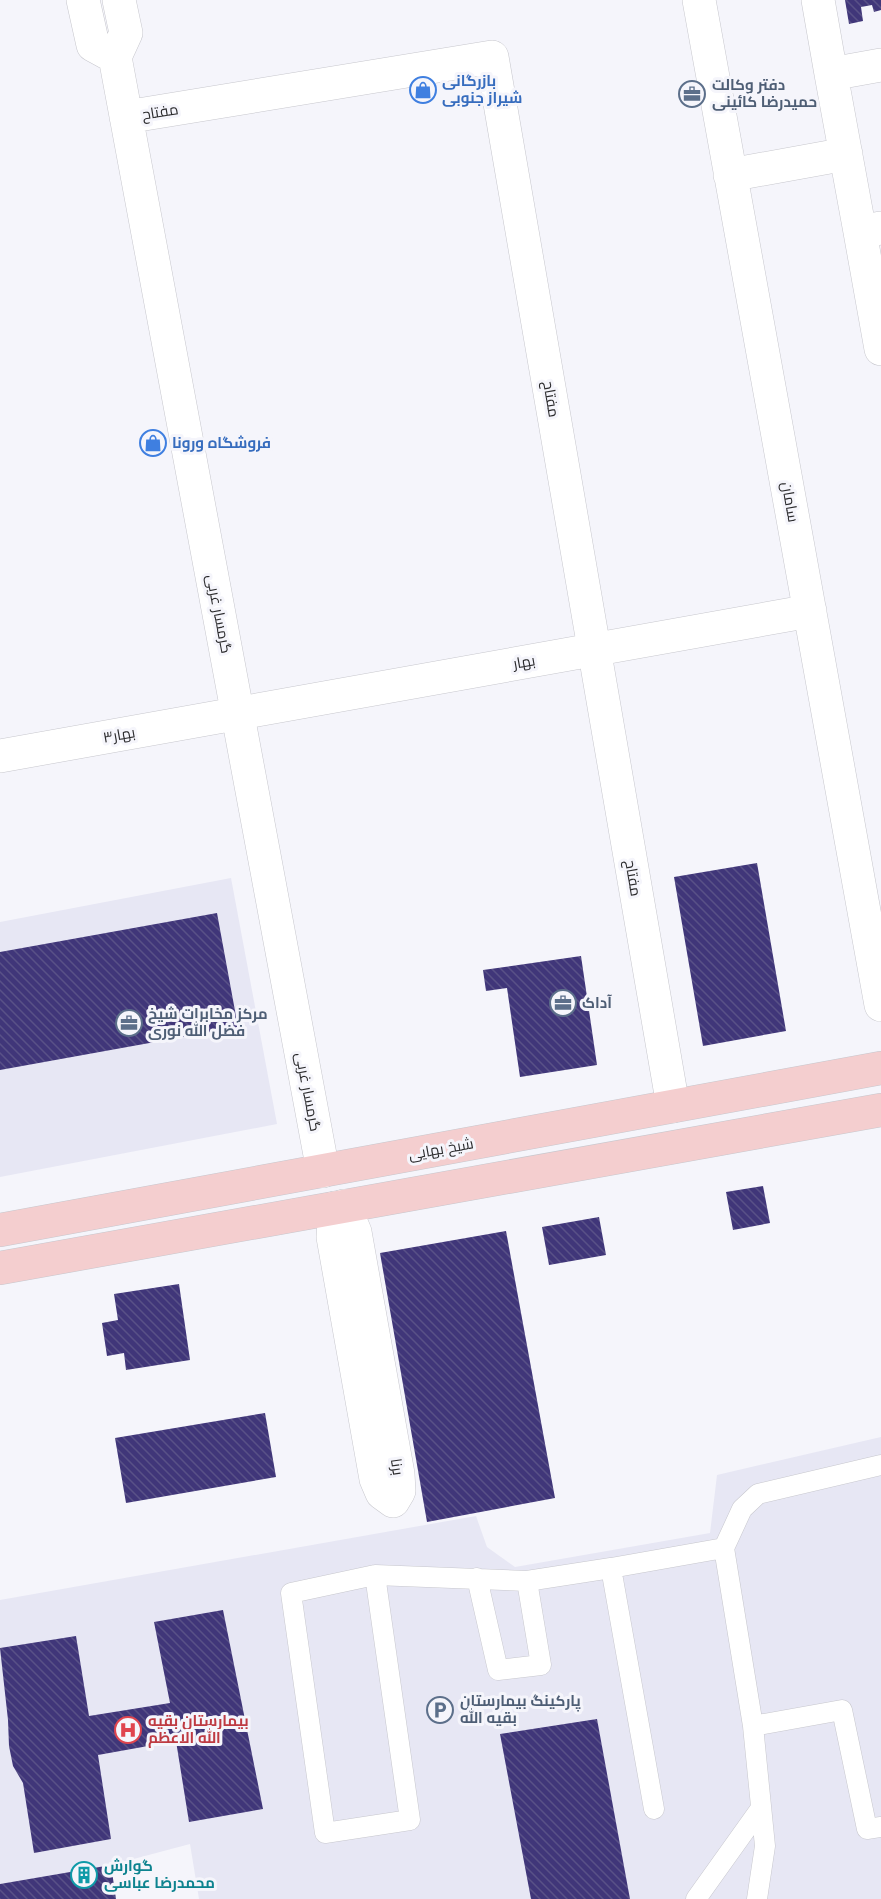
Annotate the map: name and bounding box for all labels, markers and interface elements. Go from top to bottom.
place label: بازرگانی شیراز جنوبی [442,71,522,107]
shop icon: بازرگانی شیراز جنوبی [408,75,438,105]
place label: دفتر وکالت حمیدرضا کائینی [712,75,817,111]
office icon: دفتر وکالت حمیدرضا کائینی [677,79,707,109]
street label: مفتاح [140,99,180,126]
street label: مفتاح [537,379,564,419]
shop icon: فروشگاه ورونا [138,428,168,458]
place label: فروشگاه ورونا [172,433,271,452]
street label: سامان [777,480,803,524]
street label: گرمسار غربی [202,573,236,655]
street label: بهار [510,650,537,674]
street label: بهار۳ [101,722,137,748]
street label: مفتاح [619,858,646,898]
office icon: آداک [548,988,578,1018]
place label: آداک [582,993,612,1012]
place label: مرکز مخابرات شیخ فضل الله نوری [148,1004,268,1040]
office icon: مرکز مخابرات شیخ فضل الله نوری [114,1008,144,1038]
street label: گرمسار غربی [291,1051,325,1133]
street label: شیخ بهایی [407,1133,475,1166]
street label: برنا [387,1457,408,1477]
place label: پارکینگ بیمارستان بقیه الله [460,1691,581,1727]
parking icon: پارکینگ بیمارستان بقیه الله [425,1695,455,1725]
place label: بیمارستان بقیه الله الاعظم [148,1711,249,1748]
hospital icon: بیمارستان بقیه الله الاعظم [113,1715,143,1745]
place label: گوارش محمدرضا عباسی [104,1856,215,1892]
building icon: گوارش محمدرضا عباسی [69,1860,99,1890]

